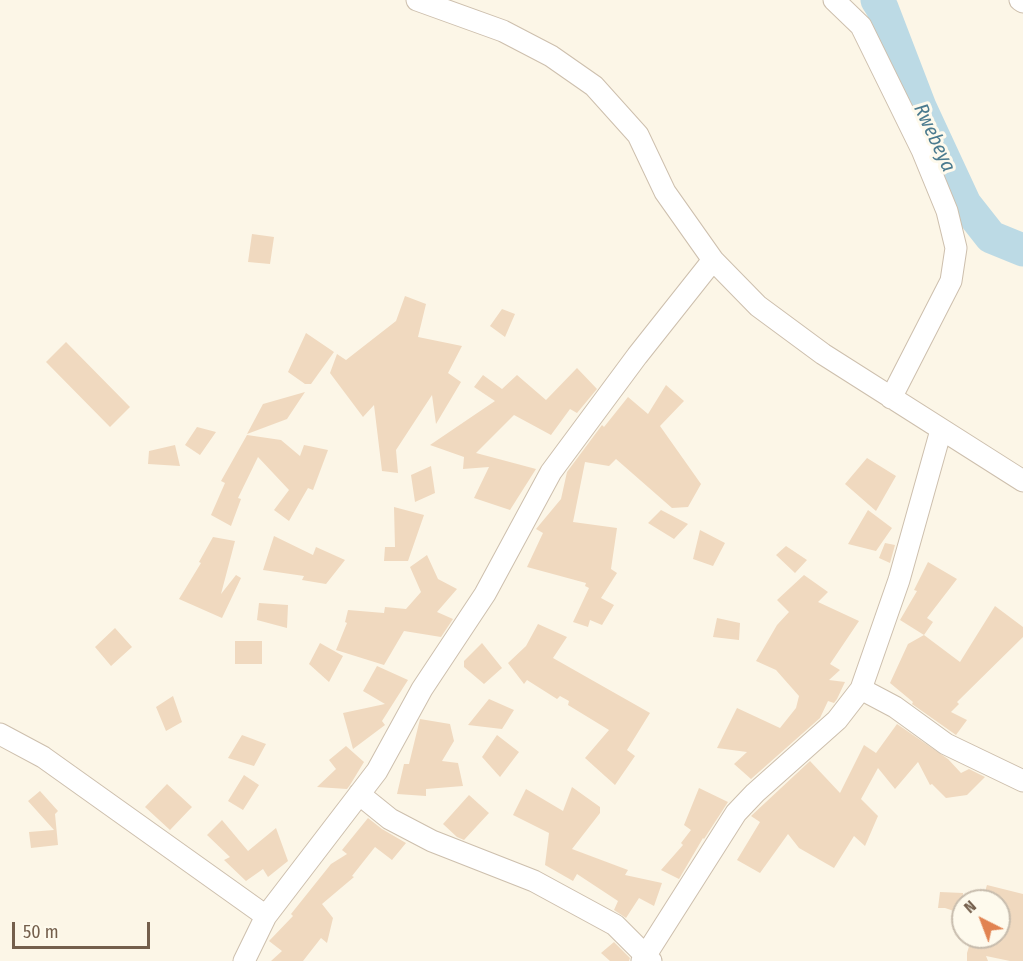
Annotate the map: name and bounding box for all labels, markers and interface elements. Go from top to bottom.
water label: Rwebeya [908,100,960,176]
north arrow [951,889,1011,949]
text: N [960,896,980,917]
scale bar [15,910,153,948]
text: 50 m [23,921,59,943]

